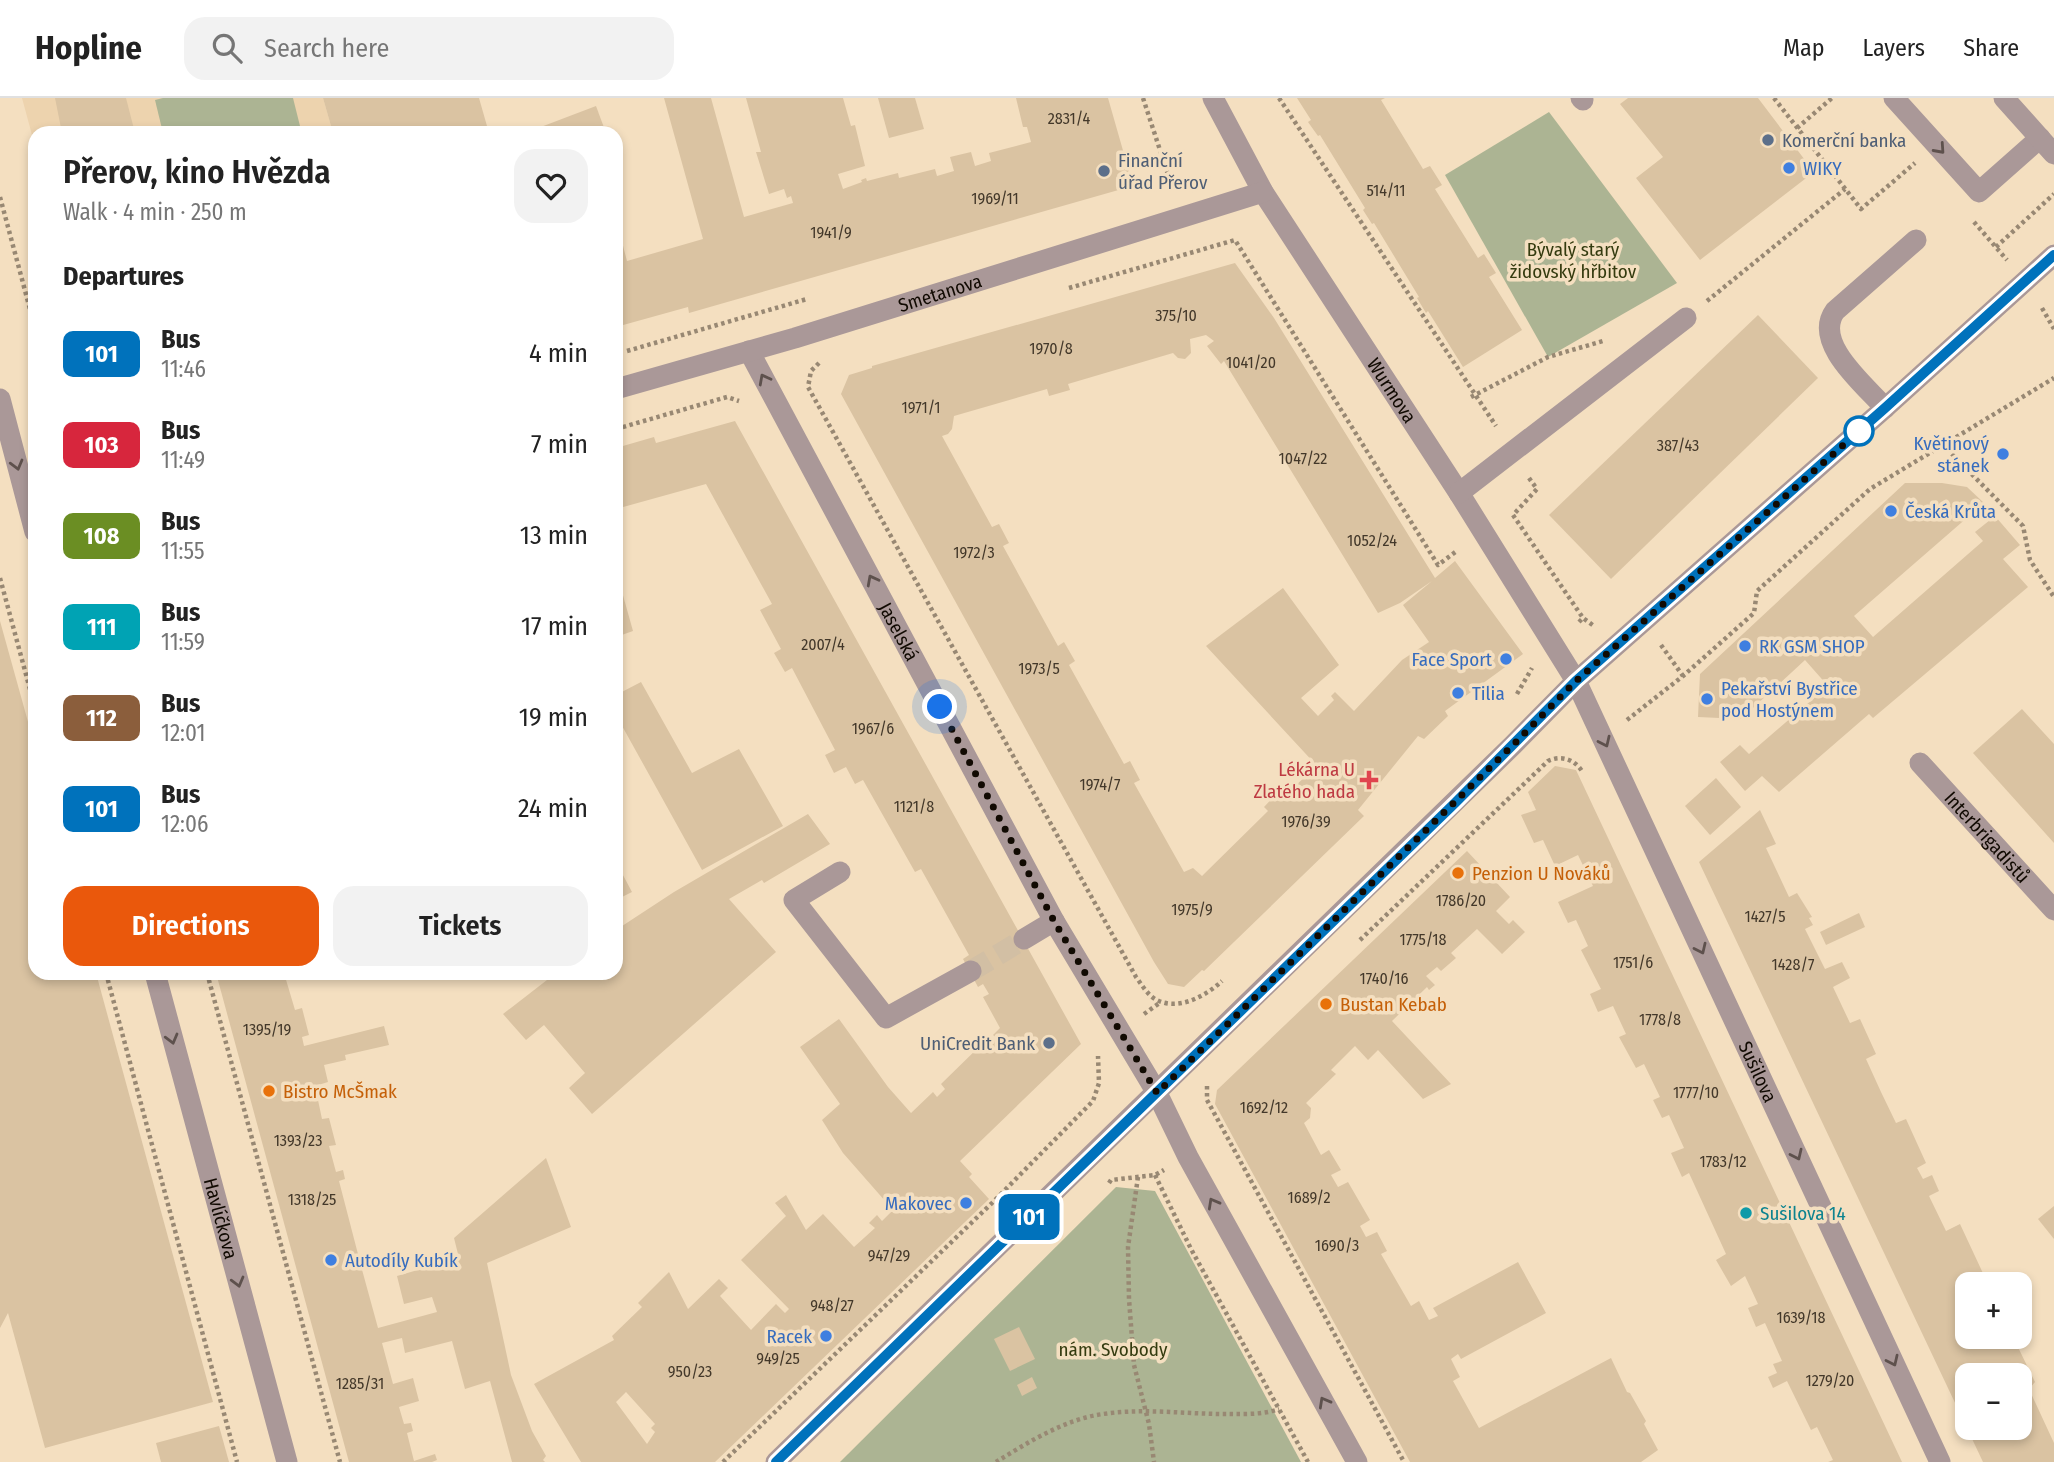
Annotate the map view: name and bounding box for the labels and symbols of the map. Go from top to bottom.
house number: 2831/4 [1048,109,1091,128]
place label: Komerční banka [1782,129,1906,152]
marker: Komerční banka [1760,132,1776,148]
one-way arrow [1932,141,1944,154]
place label: Finanční úřad Přerov [1118,149,1208,194]
place label: WIKY [1803,157,1842,180]
marker: WIKY [1781,160,1797,176]
marker: Finanční úřad Přerov [1096,163,1112,179]
house number: 514/11 [1366,181,1406,200]
house number: 1969/11 [971,189,1019,208]
house number: 1941/9 [810,223,852,242]
park label: Bývalý starý židovský hřbitov [1510,238,1637,283]
street label: Smetanova [896,269,985,317]
house number: 375/10 [1155,306,1197,325]
house number: 1970/8 [1029,339,1073,358]
house number: 1041/20 [1226,353,1276,372]
street label: Wurmova [1362,354,1421,427]
one-way arrow [759,374,772,387]
house number: 1971/1 [901,398,941,417]
unlabelled marker [1844,416,1874,446]
place label: Květinový stánek [1913,432,1990,477]
house number: 387/43 [1657,436,1699,455]
marker: Květinový stánek [1995,446,2011,462]
house number: 1047/22 [1279,449,1327,468]
one-way arrow [9,459,23,471]
place label: Česká Krůta [1905,500,1996,523]
marker: Česká Krůta [1883,503,1899,519]
house number: 1052/24 [1347,531,1397,550]
house number: 1972/3 [953,543,995,562]
one-way arrow [867,575,880,587]
street label: Jaselská [874,598,924,665]
house number: 2007/4 [801,635,845,654]
place label: RK GSM SHOP [1759,635,1865,658]
marker: RK GSM SHOP [1737,638,1753,654]
place label: Face Sport [1412,648,1493,671]
marker: Face Sport [1498,651,1514,667]
house number: 1973/5 [1018,659,1060,678]
place label: Pekařství Bystřice pod Hostýnem [1721,677,1858,722]
place label: Tilia [1472,682,1505,705]
marker: Tilia [1450,685,1466,701]
your location [922,689,957,724]
marker: Pekařství Bystřice pod Hostýnem [1699,691,1715,707]
house number: 1967/6 [852,719,894,738]
one-way arrow [1597,735,1611,748]
place label: Lékárna U Zlatého hada [1253,758,1355,803]
marker: Lékárna U Zlatého hada [1361,772,1377,788]
house number: 1974/7 [1079,775,1121,794]
street label: Interbrigadistů [1940,787,2034,888]
house number: 1121/8 [894,797,934,816]
house number: 1976/39 [1281,812,1331,831]
place label: Penzion U Nováků [1472,862,1611,885]
marker: Penzion U Nováků [1450,865,1466,881]
house number: 1786/20 [1436,891,1486,910]
house number: 1975/9 [1171,900,1213,919]
house number: 1427/5 [1744,907,1786,926]
house number: 1775/18 [1400,930,1446,949]
one-way arrow [1693,942,1707,954]
house number: 1751/6 [1613,953,1653,972]
house number: 1428/7 [1772,955,1815,974]
house number: 1740/16 [1360,969,1409,988]
place label: Bustan Kebab [1340,993,1447,1016]
marker: Bustan Kebab [1318,996,1334,1012]
house number: 1778/8 [1639,1010,1681,1029]
house number: 1395/19 [243,1020,292,1039]
place label: UniCredit Bank [920,1032,1035,1055]
one-way arrow [164,1033,179,1045]
marker: UniCredit Bank [1041,1035,1057,1051]
street label: Sušilova [1733,1038,1782,1106]
place label: Bistro McŠmak [283,1080,397,1103]
marker: Bistro McŠmak [261,1083,277,1099]
house number: 1777/10 [1673,1083,1719,1102]
house number: 1692/12 [1240,1098,1288,1117]
house number: 1393/23 [274,1131,322,1150]
one-way arrow [1789,1148,1803,1160]
house number: 1783/12 [1699,1152,1747,1171]
street label: Havlíčkova [199,1175,243,1261]
house number: 1689/2 [1288,1188,1331,1207]
house number: 1318/25 [288,1190,336,1209]
place label: Makovec [885,1192,952,1215]
line badge: 101 [989,1194,1069,1240]
marker: Makovec [958,1195,974,1211]
one-way arrow [1208,1198,1222,1211]
place label: Sušilova 14 [1760,1202,1846,1225]
marker: Sušilova 14 [1738,1205,1754,1221]
house number: 1690/3 [1315,1236,1359,1255]
house number: 947/29 [868,1246,910,1265]
place label: Autodíly Kubík [345,1249,458,1272]
marker: Autodíly Kubík [323,1252,339,1268]
one-way arrow [230,1276,245,1288]
house number: 948/27 [810,1296,854,1315]
house number: 1639/18 [1777,1308,1826,1327]
place label: Racek [767,1325,812,1348]
marker: Racek [818,1328,834,1344]
park label: nám. Svobody [1059,1338,1168,1361]
house number: 949/25 [756,1349,800,1368]
one-way arrow [1885,1354,1899,1366]
house number: 950/23 [668,1362,712,1381]
house number: 1279/20 [1806,1371,1854,1390]
house number: 1285/31 [336,1374,384,1393]
one-way arrow [1319,1397,1332,1410]

